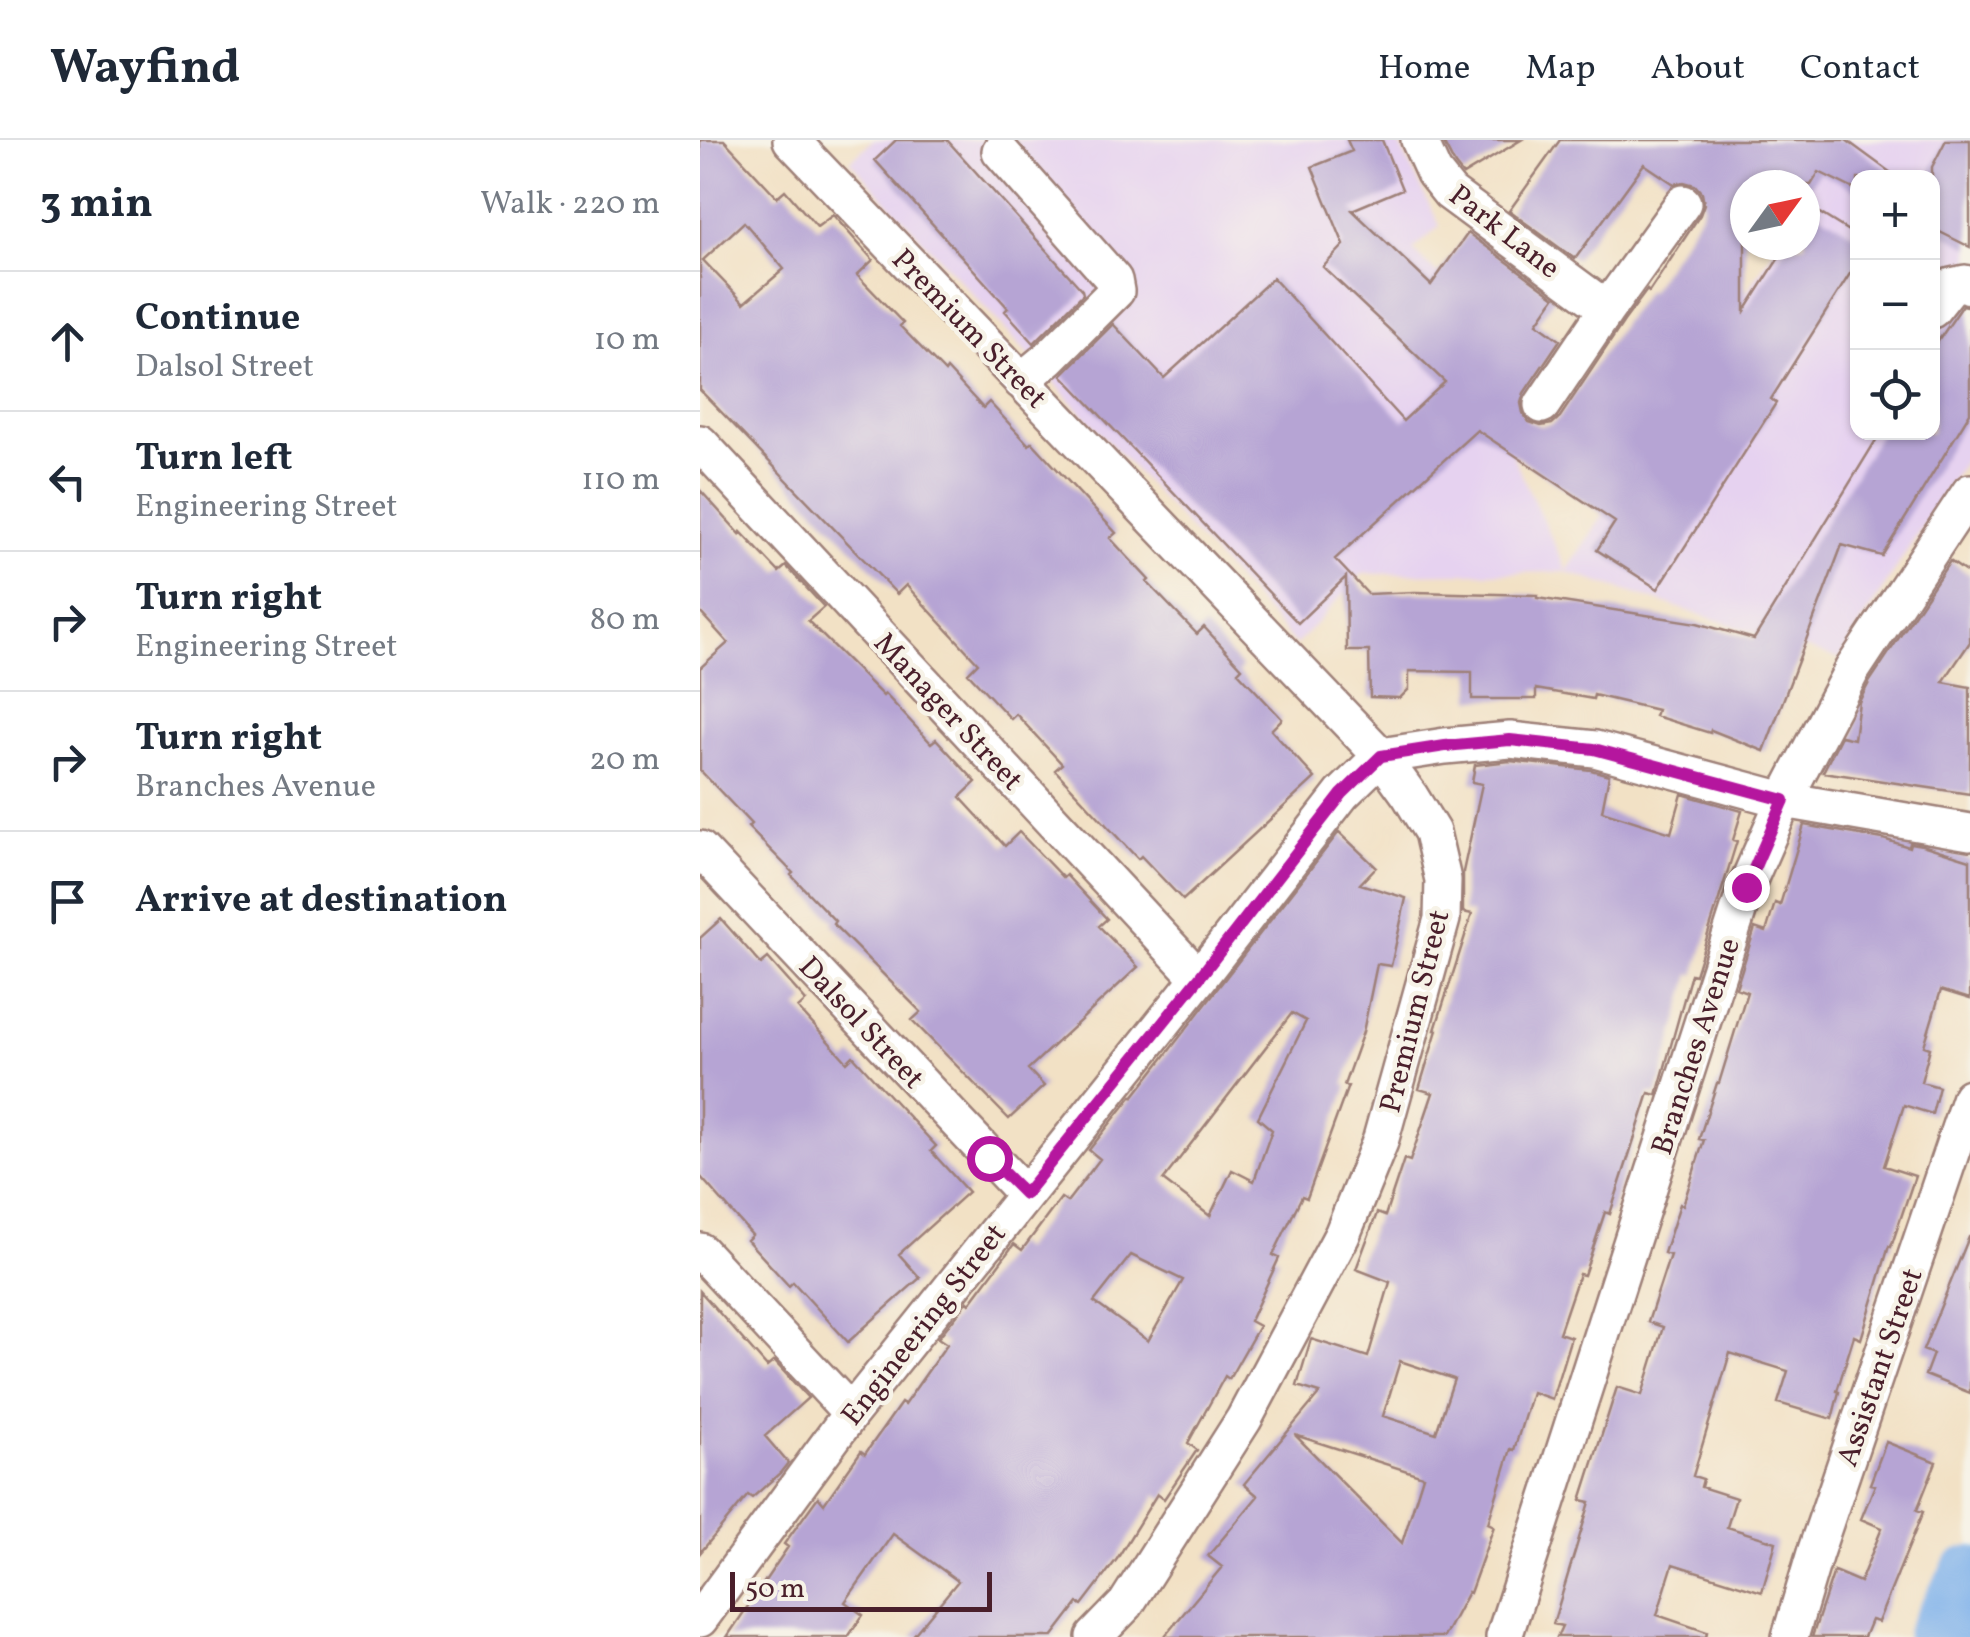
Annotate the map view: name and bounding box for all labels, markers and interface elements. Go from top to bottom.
text: Wayfind [50,36,240,103]
text: Home [1378,45,1470,93]
text: Map [1525,45,1596,93]
text: About [1651,45,1745,93]
text: Contact [1800,45,1920,93]
north arrow [1730,170,1820,260]
map controls [1850,170,1940,440]
button: + [1850,170,1940,260]
text: 3 min [40,176,153,235]
street label: Park Lane [1439,176,1568,290]
text: Walk · 220 m [480,183,660,227]
street label: Premium Street [881,240,1056,419]
button: − [1850,260,1940,350]
text: Continue [135,293,300,346]
icon: ahead [40,314,95,369]
text: 10 m [594,319,660,363]
text: Dalsol Street [135,346,314,390]
button: locate [1850,350,1940,440]
text: Turn left [135,433,292,486]
icon: left [40,454,95,509]
text: 110 m [581,459,660,503]
text: Engineering Street [135,486,398,530]
text: Turn right [135,573,322,626]
icon: right [40,594,95,649]
text: 80 m [590,599,660,643]
street label: Manager Street [863,624,1032,801]
text: Engineering Street [135,626,398,670]
text: Turn right [135,713,322,766]
icon: right [40,734,95,789]
text: 20 m [589,739,660,783]
text: Branches Avenue [135,766,376,810]
route end [1724,865,1770,911]
icon: arrive [40,874,95,929]
text: Arrive at destination [135,875,508,928]
street label: Premium Street [1370,906,1461,1117]
street label: Branches Avenue [1642,933,1752,1161]
street label: Dalsol Street [788,948,933,1099]
route start [967,1136,1013,1182]
street label: Engineering Street [832,1215,1017,1435]
street label: Assistant Street [1827,1263,1934,1472]
scale bar [730,1567,992,1612]
text: 50 m [745,1570,805,1609]

